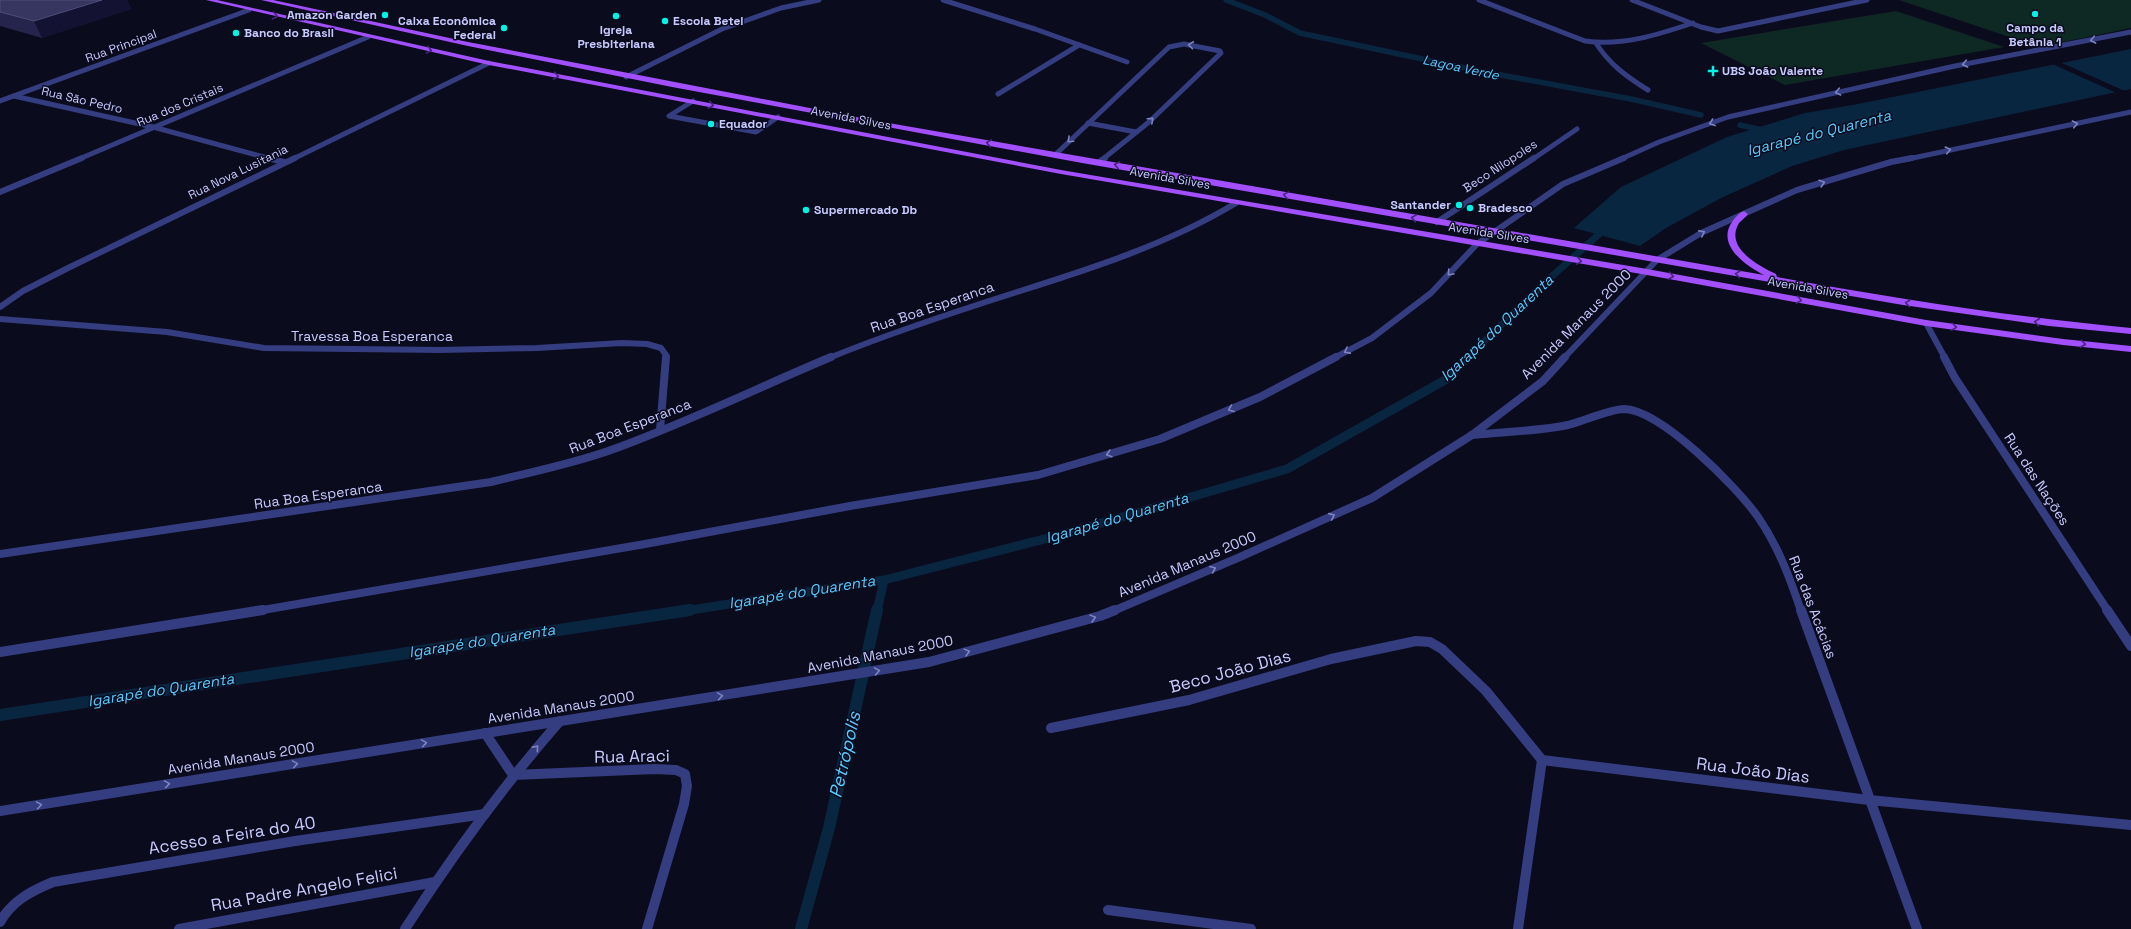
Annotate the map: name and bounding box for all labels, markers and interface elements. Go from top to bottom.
place label: Amazon Garden [287,7,377,23]
marker: Campo da Betânia 1 [2030,9,2040,19]
marker: Amazon Garden [380,10,390,20]
one-way arrow [271,11,278,19]
marker: Igreja Presbiteriana [611,11,621,21]
place label: Caixa Econômica Federal [398,13,496,43]
place label: Escola Betel [673,13,744,29]
marker: Escola Betel [660,16,670,26]
place label: Campo da Betânia 1 [2006,20,2064,50]
place label: Igreja Presbiteriana [577,22,655,52]
marker: Caixa Econômica Federal [499,23,509,33]
place label: Banco do Brasil [244,25,334,41]
street label: Rua Principal [83,26,159,66]
marker: Banco do Brasil [231,28,241,38]
one-way arrow [2090,35,2096,43]
one-way arrow [1188,41,1194,50]
one-way arrow [425,46,432,54]
water label: Lagoa Verde [1421,51,1502,84]
one-way arrow [1962,60,1968,68]
place label: UBS João Valente [1722,63,1823,79]
marker: UBS João Valente [1707,65,1719,77]
one-way arrow [553,71,559,80]
street label: Rua dos Cristais [134,80,226,130]
street label: Rua São Pedro [40,83,124,117]
one-way arrow [1835,87,1841,95]
one-way arrow [708,100,715,109]
street label: Avenida Silves [809,102,893,134]
water label: Igarapé do Quarenta [1745,105,1893,160]
place label: Equador [719,116,768,132]
one-way arrow [1146,117,1154,125]
one-way arrow [1708,118,1715,126]
marker: Equador [706,119,716,129]
one-way arrow [2072,120,2078,129]
one-way arrow [1067,136,1075,143]
street label: Beco Nilopoles [1460,136,1540,196]
one-way arrow [986,139,992,148]
street label: Rua Nova Lusitania [186,141,291,203]
one-way arrow [1945,147,1951,155]
one-way arrow [1114,162,1120,170]
street label: Avenida Silves [1128,163,1212,193]
one-way arrow [1818,179,1825,188]
one-way arrow [1283,192,1290,200]
place label: Santander [1390,197,1451,213]
marker: Santander [1454,200,1464,210]
place label: Bradesco [1478,200,1533,216]
place label: Supermercado Db [814,202,918,218]
marker: Bradesco [1465,203,1475,213]
marker: Supermercado Db [801,205,811,215]
one-way arrow [1411,214,1418,223]
street label: Avenida Silves [1447,219,1531,247]
one-way arrow [1698,230,1706,238]
one-way arrow [1576,256,1582,265]
street label: Avenida Manaus 2000 [1517,265,1635,383]
one-way arrow [1447,268,1455,276]
water label: Igarapé do Quarenta [1436,270,1557,385]
one-way arrow [1735,270,1741,279]
one-way arrow [1668,271,1674,280]
street label: Avenida Silves [1766,273,1850,303]
street label: Rua Boa Esperanca [868,277,996,337]
one-way arrow [1795,295,1802,303]
one-way arrow [1905,299,1911,308]
one-way arrow [2033,318,2040,327]
one-way arrow [1951,322,1957,331]
street label: Travessa Boa Esperanca [291,327,453,345]
one-way arrow [2080,339,2086,348]
one-way arrow [1344,346,1351,354]
street label: Rua Boa Esperanca [566,394,694,458]
one-way arrow [1228,405,1235,413]
street label: Rua das Nações [2000,429,2074,529]
one-way arrow [1106,449,1113,458]
street label: Rua Boa Esperanca [253,477,383,513]
water label: Igarapé do Quarenta [1043,488,1191,547]
one-way arrow [1327,513,1335,521]
street label: Avenida Manaus 2000 [1115,527,1259,601]
street label: Rua das Acácias [1785,553,1841,661]
one-way arrow [1209,565,1216,573]
water label: Igarapé do Quarenta [727,571,877,612]
one-way arrow [1089,614,1096,623]
water label: Igarapé do Quarenta [407,620,557,661]
street label: Avenida Manaus 2000 [805,631,955,677]
street label: Beco João Dias [1167,644,1293,698]
one-way arrow [964,648,970,656]
one-way arrow [874,667,880,675]
water label: Igarapé do Quarenta [86,669,236,710]
street label: Avenida Manaus 2000 [486,687,636,727]
one-way arrow [717,692,723,701]
water label: Petrópolis [823,709,866,800]
street label: Avenida Manaus 2000 [166,738,316,778]
one-way arrow [420,739,427,748]
street label: Rua Araci [594,744,670,768]
one-way arrow [532,745,539,753]
street label: Rua João Dias [1695,752,1811,788]
one-way arrow [292,760,298,769]
one-way arrow [164,781,170,789]
one-way arrow [35,801,42,810]
street label: Acesso a Feira do 40 [147,811,317,859]
street label: Rua Padre Angelo Felici [209,862,399,916]

